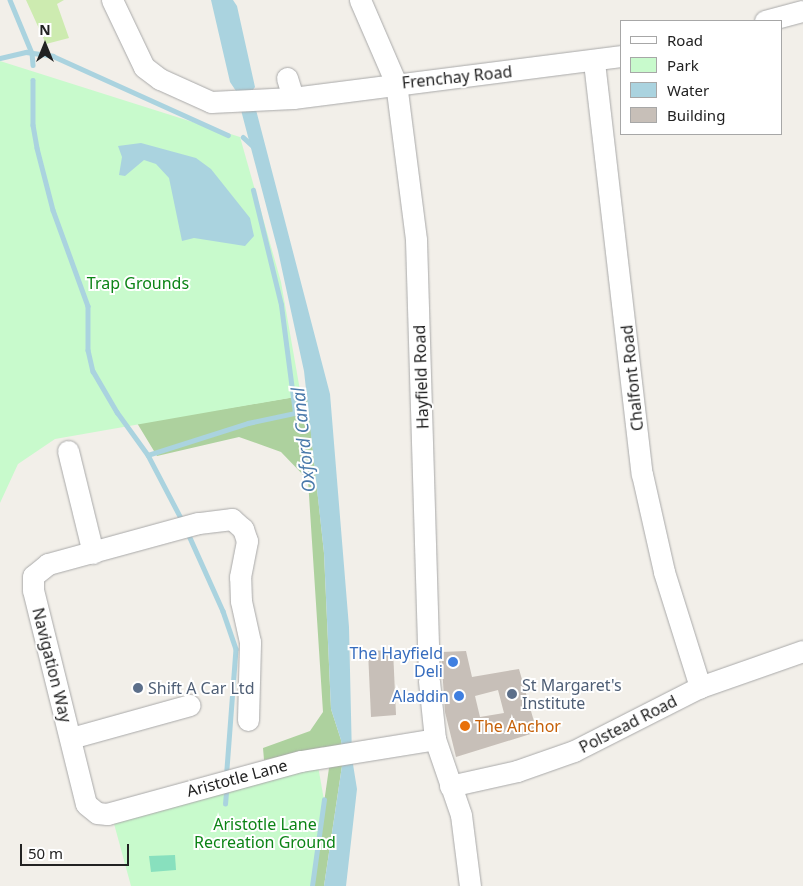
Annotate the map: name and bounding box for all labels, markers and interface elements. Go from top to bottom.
north arrow [20,20,70,70]
text: N [39,20,51,39]
legend [620,20,783,135]
text: Road [667,30,703,50]
text: Park [667,55,699,75]
street label: Frenchay Road [401,62,513,92]
text: Water [667,80,709,100]
text: Building [667,105,725,125]
park label: Trap Grounds [87,273,189,293]
street label: Chalfont Road [617,324,647,432]
street label: Hayfield Road [410,325,432,429]
water label: Oxford Canal [287,386,319,494]
street label: Navigation Way [28,606,76,724]
place label: The Hayfield Deli [349,643,443,681]
marker: The Hayfield Deli [447,656,459,668]
place label: St Margaret's Institute [522,675,622,713]
place label: Shift A Car Ltd [148,678,254,698]
marker: Shift A Car Ltd [132,682,144,694]
place label: Aladdin [392,686,449,706]
marker: St Margaret's Institute [506,688,518,700]
marker: Aladdin [453,690,465,702]
street label: Polstead Road [576,691,680,757]
place label: The Anchor [475,716,561,736]
marker: The Anchor [459,720,471,732]
street label: Aristotle Lane [185,755,289,801]
park label: Aristotle Lane Recreation Ground [194,814,336,852]
scale bar [22,834,131,866]
text: 50 m [28,843,63,863]

